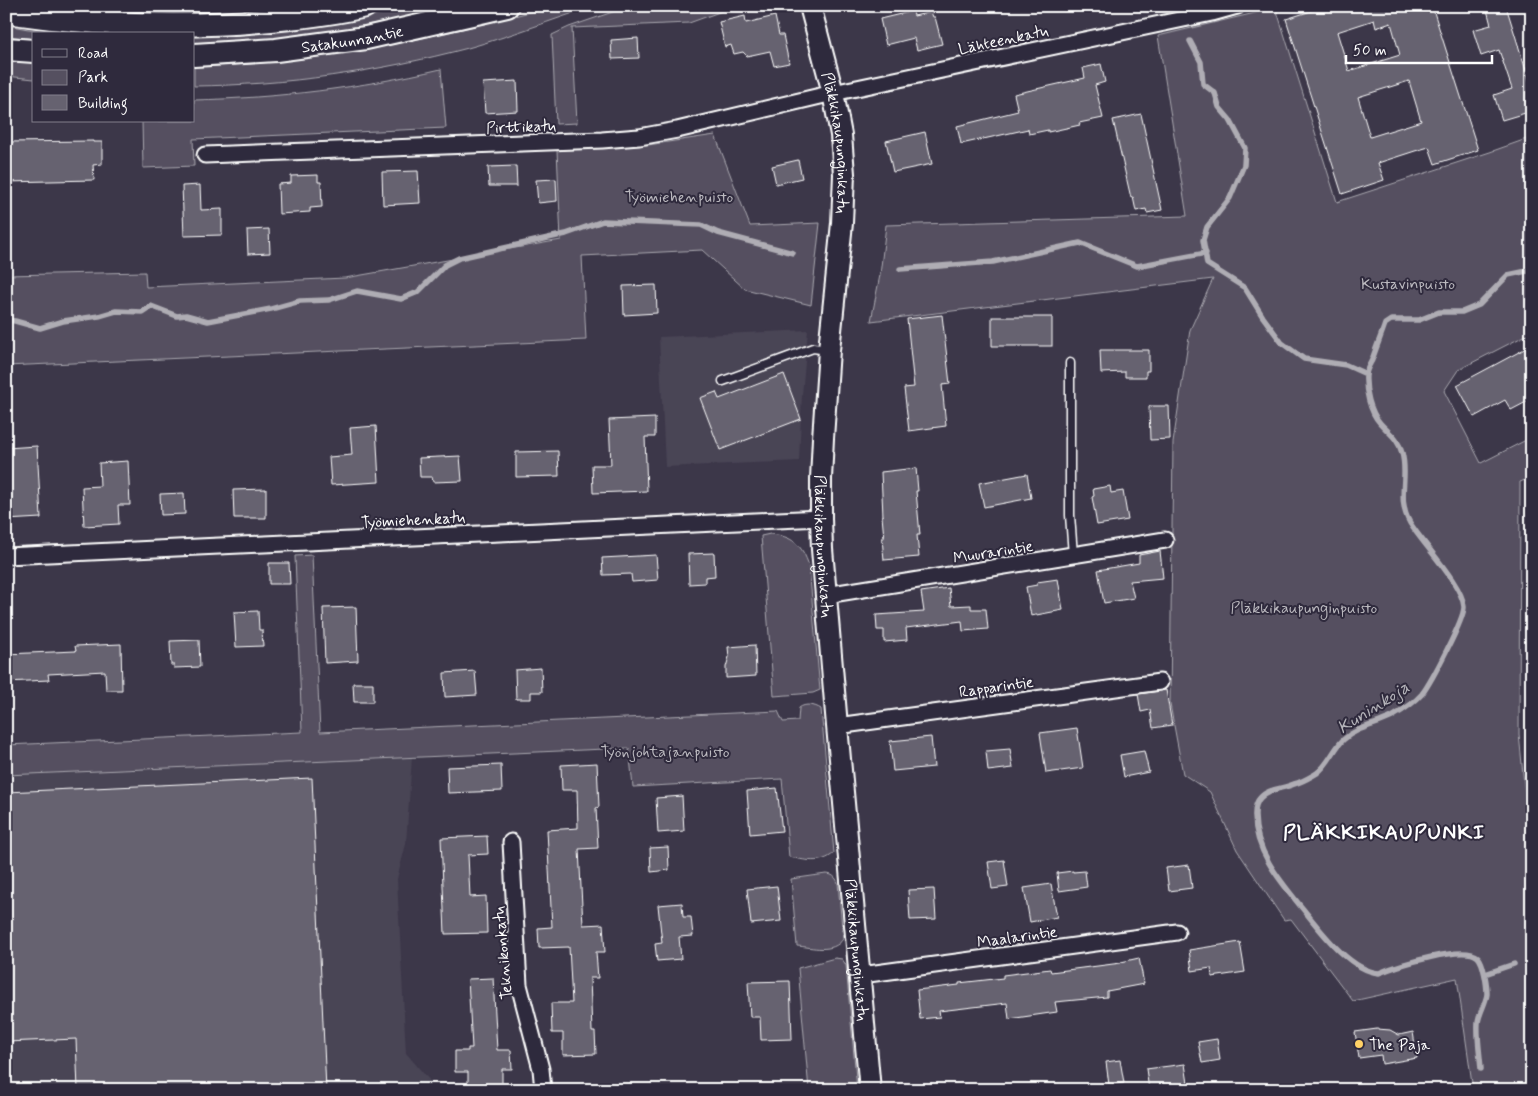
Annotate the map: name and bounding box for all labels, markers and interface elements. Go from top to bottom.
street label: Satakunnantie [300,21,405,59]
street label: Lähteenkatu [956,21,1051,60]
legend [32,32,195,122]
scale bar [1346,32,1492,64]
text: 50 m [1353,41,1387,61]
text: Road [78,44,108,64]
text: Park [78,68,108,88]
street label: Pläkkikaupunginkatu [816,70,853,215]
text: Building [78,94,128,115]
street label: Pirttikatu [486,116,557,139]
park label: Työmiehenpuisto [625,187,733,208]
park label: Kustavinpuisto [1361,274,1455,295]
street label: Pläkkikaupunginkatu [809,475,837,619]
street label: Työmiehenkatu [360,507,466,534]
street label: Muurarintie [952,536,1035,569]
park label: Pläkkikaupunginpuisto [1231,598,1378,620]
street label: Rapparintie [958,672,1035,703]
water label: Kuninkoja [1333,676,1414,740]
park label: Työnjohtajanpuisto [600,742,730,763]
district label: PLÄKKIKAUPUNKI [1283,819,1485,847]
street label: Pläkkikaupunginkatu [839,878,873,1023]
street label: Teknikonkatu [489,905,518,1000]
street label: Maalarintie [976,921,1059,954]
place label: The Paja [1369,1035,1431,1056]
marker: The Paja [1353,1038,1365,1050]

